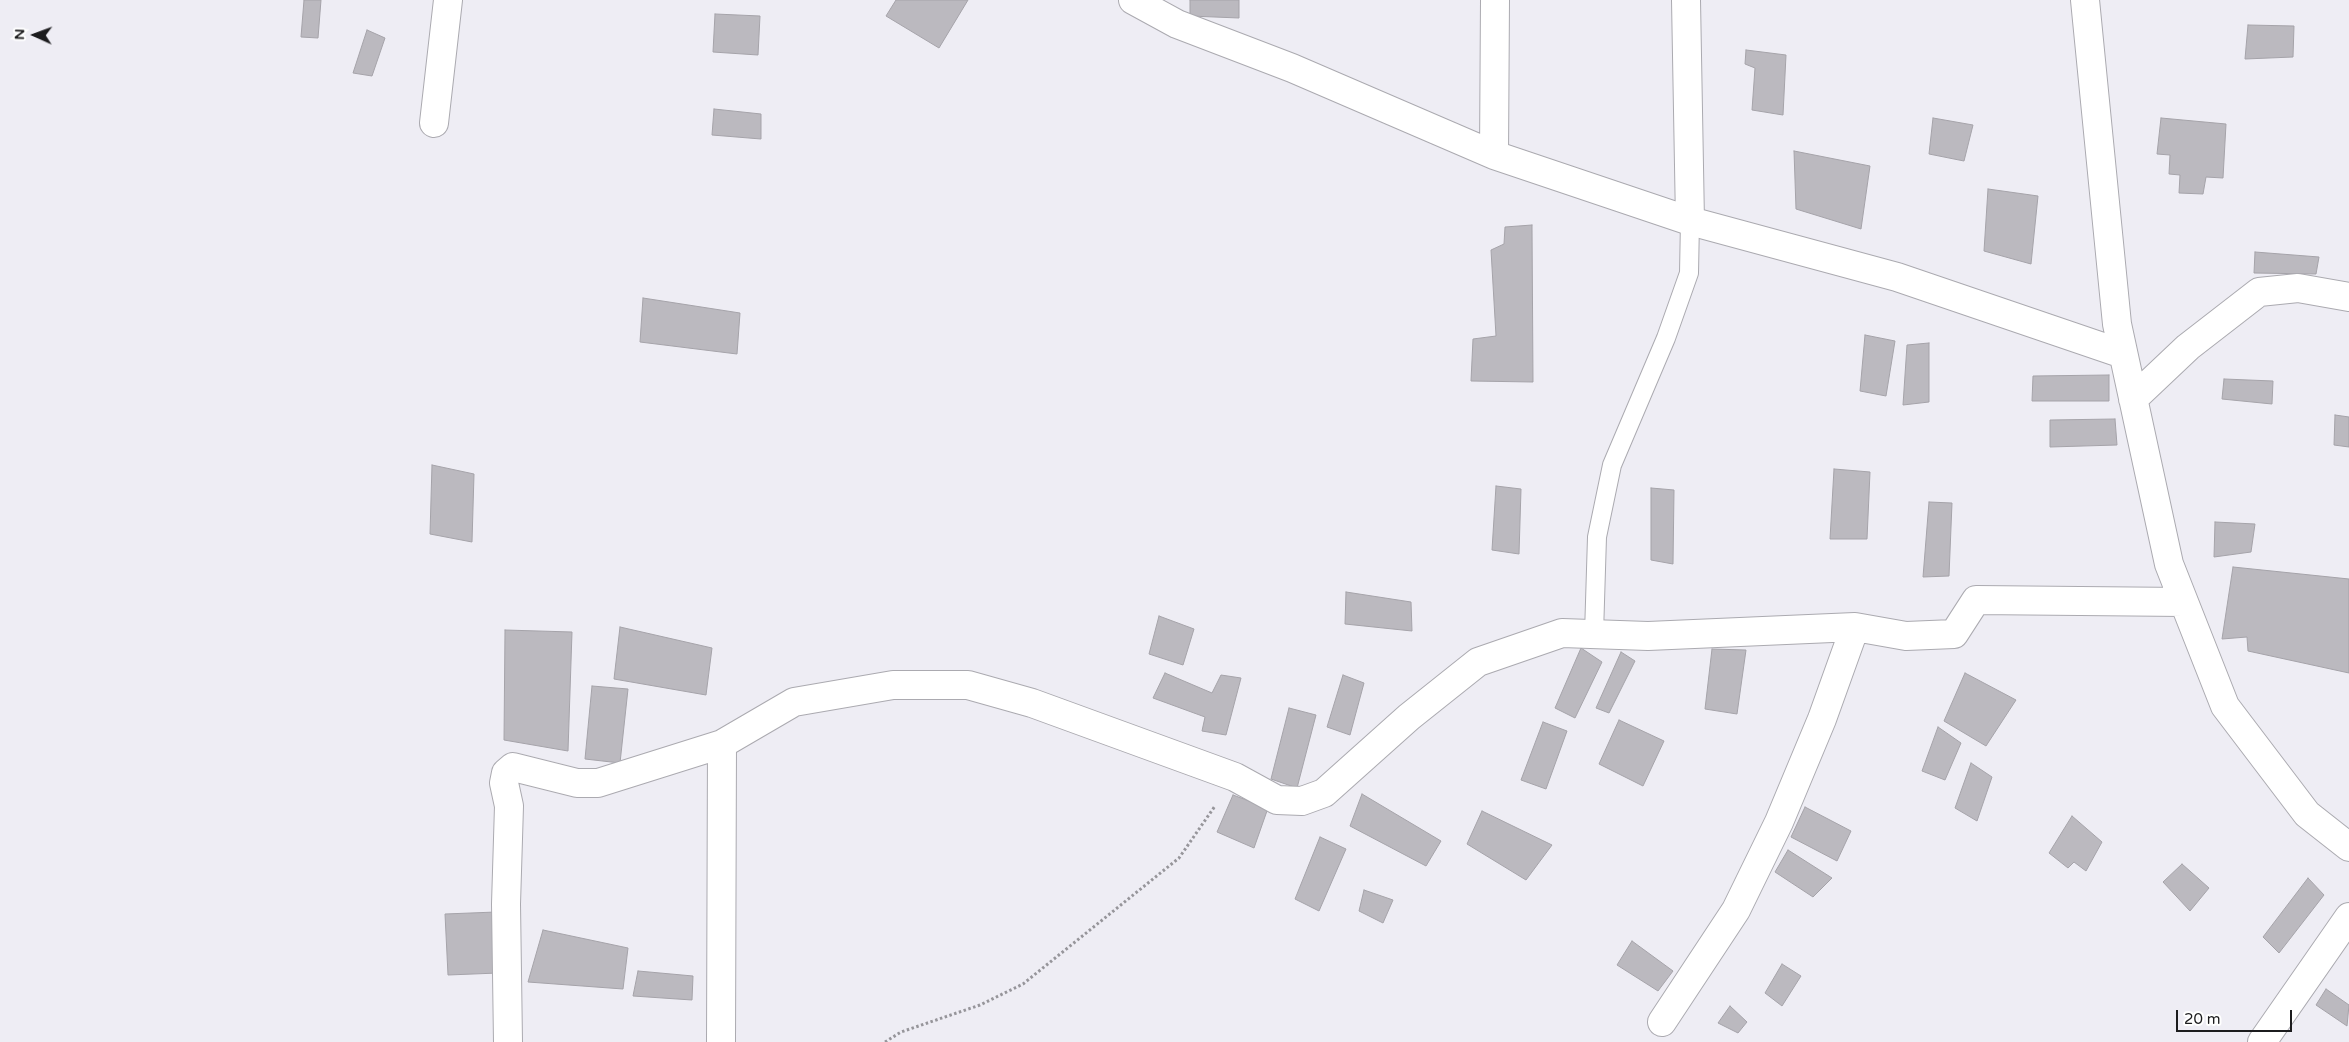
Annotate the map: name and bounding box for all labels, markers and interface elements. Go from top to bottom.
north arrow [10,10,60,60]
text: N [11,29,28,40]
scale bar [2179,1000,2295,1032]
text: 20 m [2184,1010,2221,1028]

